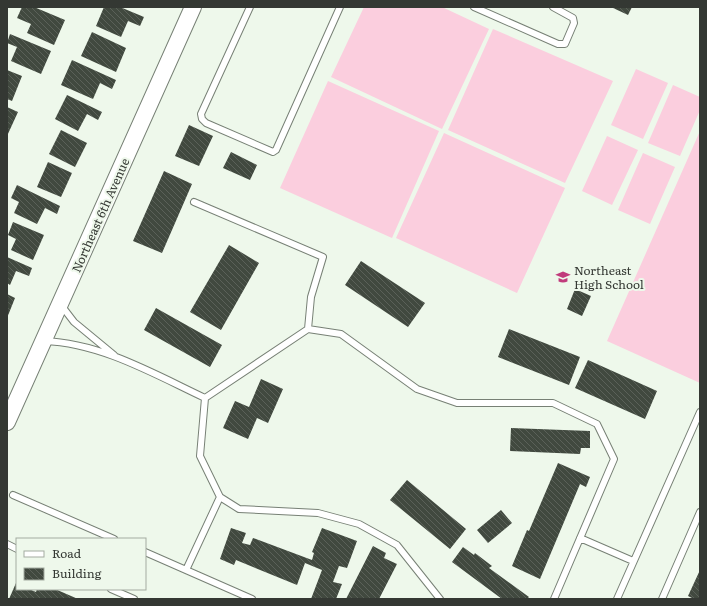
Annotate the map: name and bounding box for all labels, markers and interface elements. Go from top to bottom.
street label: Northeast 6th Avenue [67,155,133,275]
place label: Northeast High School [574,261,644,293]
school or university icon: Northeast High School [555,269,571,285]
legend [16,538,146,590]
text: Road [52,544,82,562]
text: Building [52,564,102,582]

